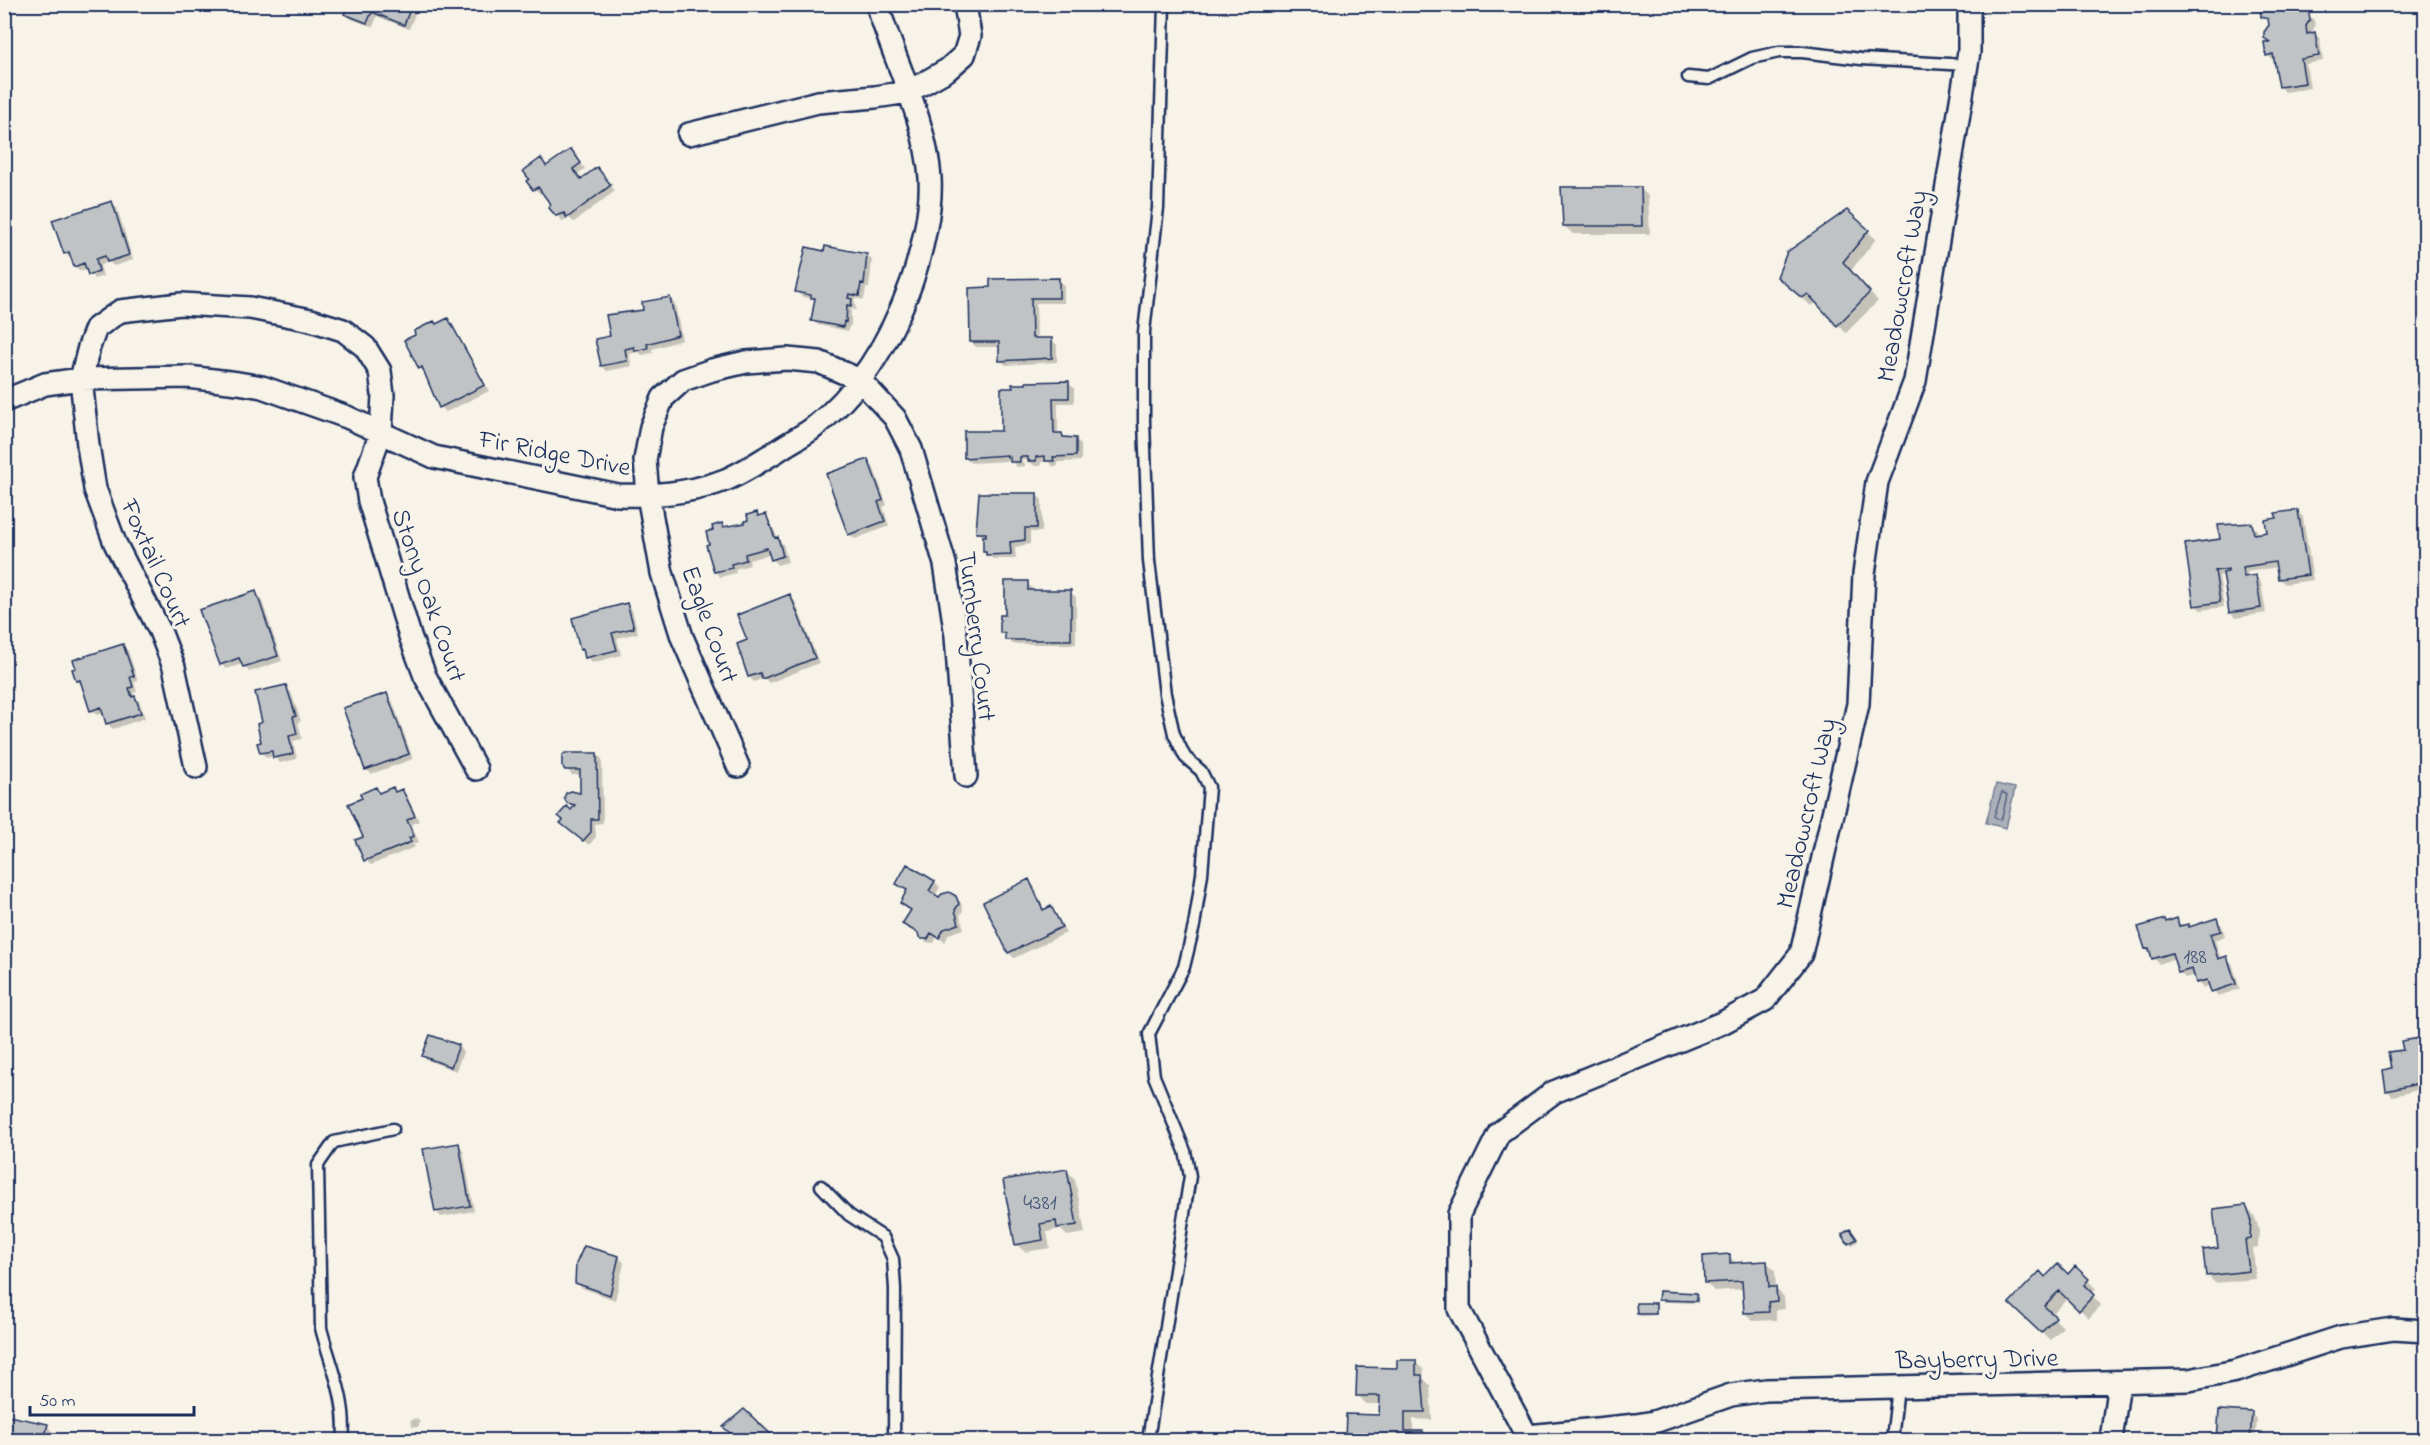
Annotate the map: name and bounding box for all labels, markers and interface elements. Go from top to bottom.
street label: Meadowcroft Way [1868,187,1940,386]
street label: Fir Ridge Drive [474,421,634,488]
street label: Foxtail Court [109,493,200,635]
street label: Stony Oak Court [380,504,475,688]
street label: Turnberry Court [946,549,1004,724]
street label: Eagle Court [669,561,747,689]
street label: Meadowcroft Way [1768,715,1848,913]
house number: 188 [2183,942,2207,974]
house number: 4381 [1023,1188,1057,1220]
street label: Bayberry Drive [1894,1341,2059,1381]
scale bar [30,1379,194,1417]
text: 50 m [39,1389,76,1415]

